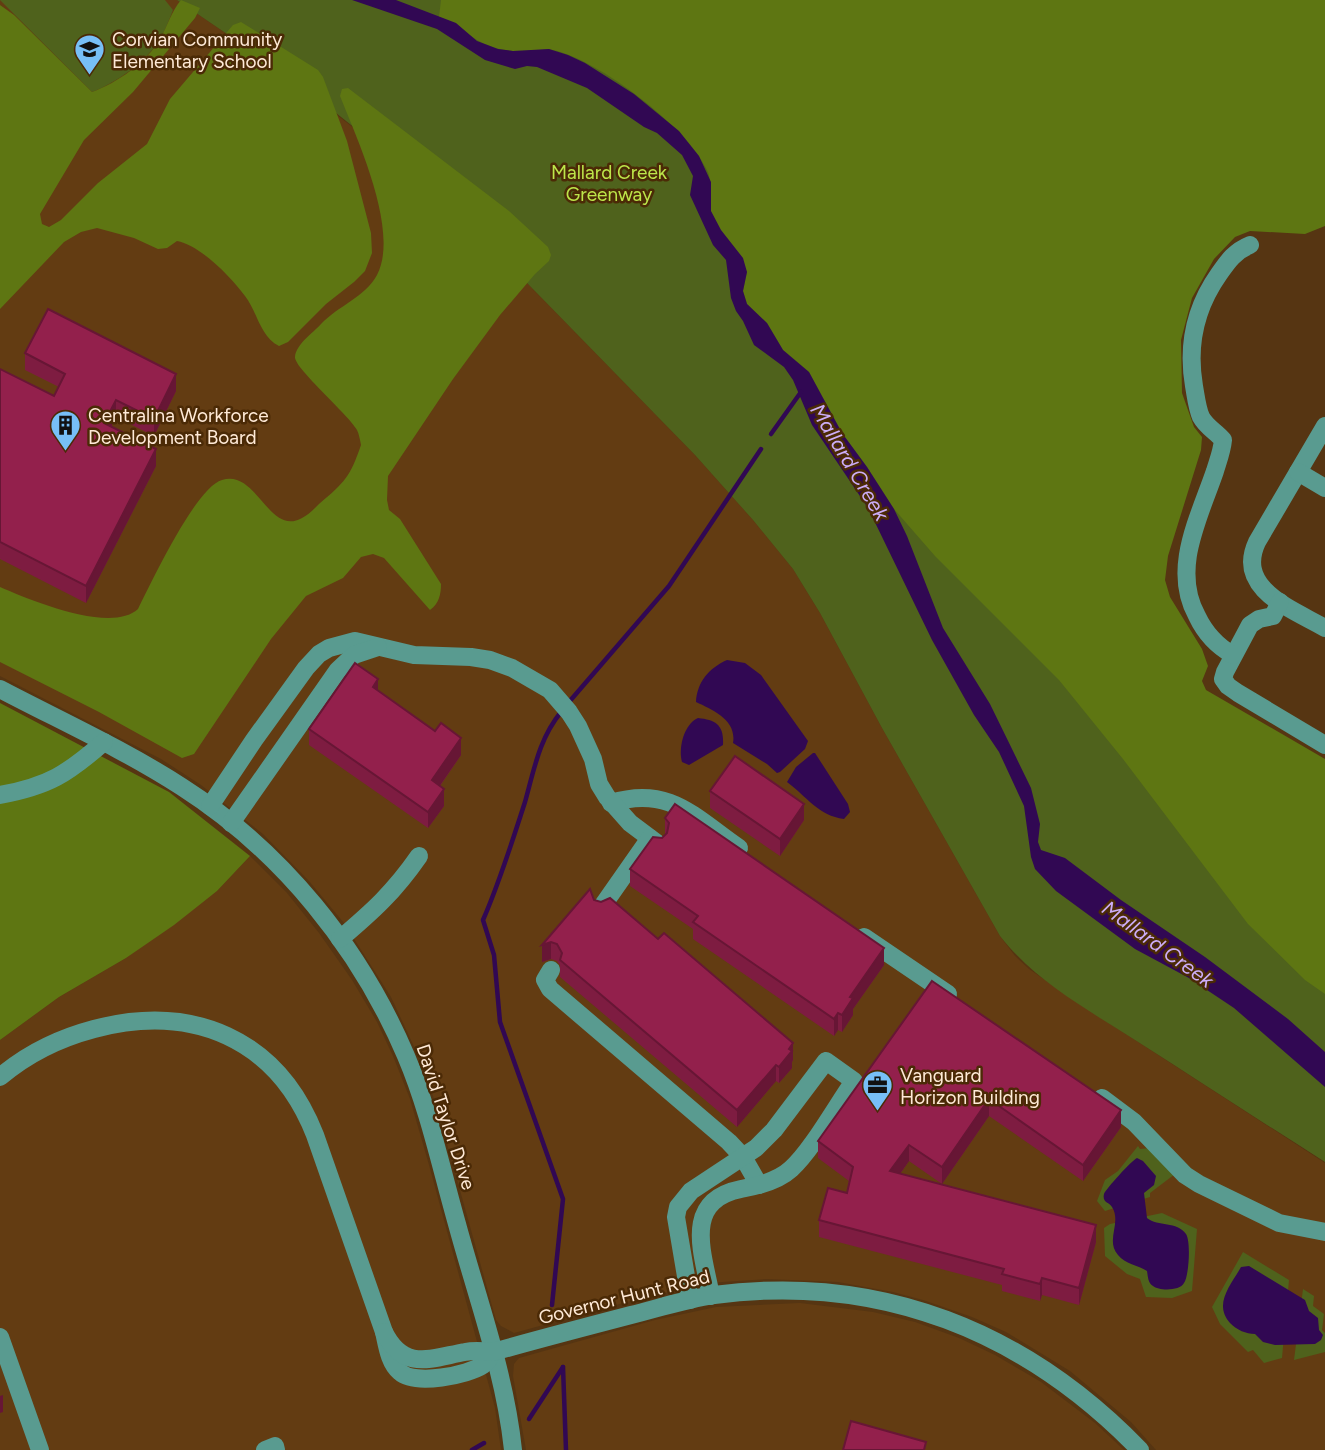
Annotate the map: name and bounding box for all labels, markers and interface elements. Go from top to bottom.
place label: Corvian Community Elementary School [112,28,282,73]
school or university icon: Corvian Community Elementary School [72,33,106,77]
park label: Mallard Creek Greenway [551,161,668,206]
water label: Mallard Creek [805,399,895,526]
place label: Centralina Workforce Development Board [88,404,269,449]
building icon: Centralina Workforce Development Board [48,409,82,453]
water label: Mallard Creek [1097,895,1219,993]
street label: David Taylor Drive [412,1041,480,1193]
place label: Vanguard Horizon Building [900,1064,1040,1109]
office icon: Vanguard Horizon Building [860,1069,894,1113]
street label: Governor Hunt Road [536,1265,712,1329]

